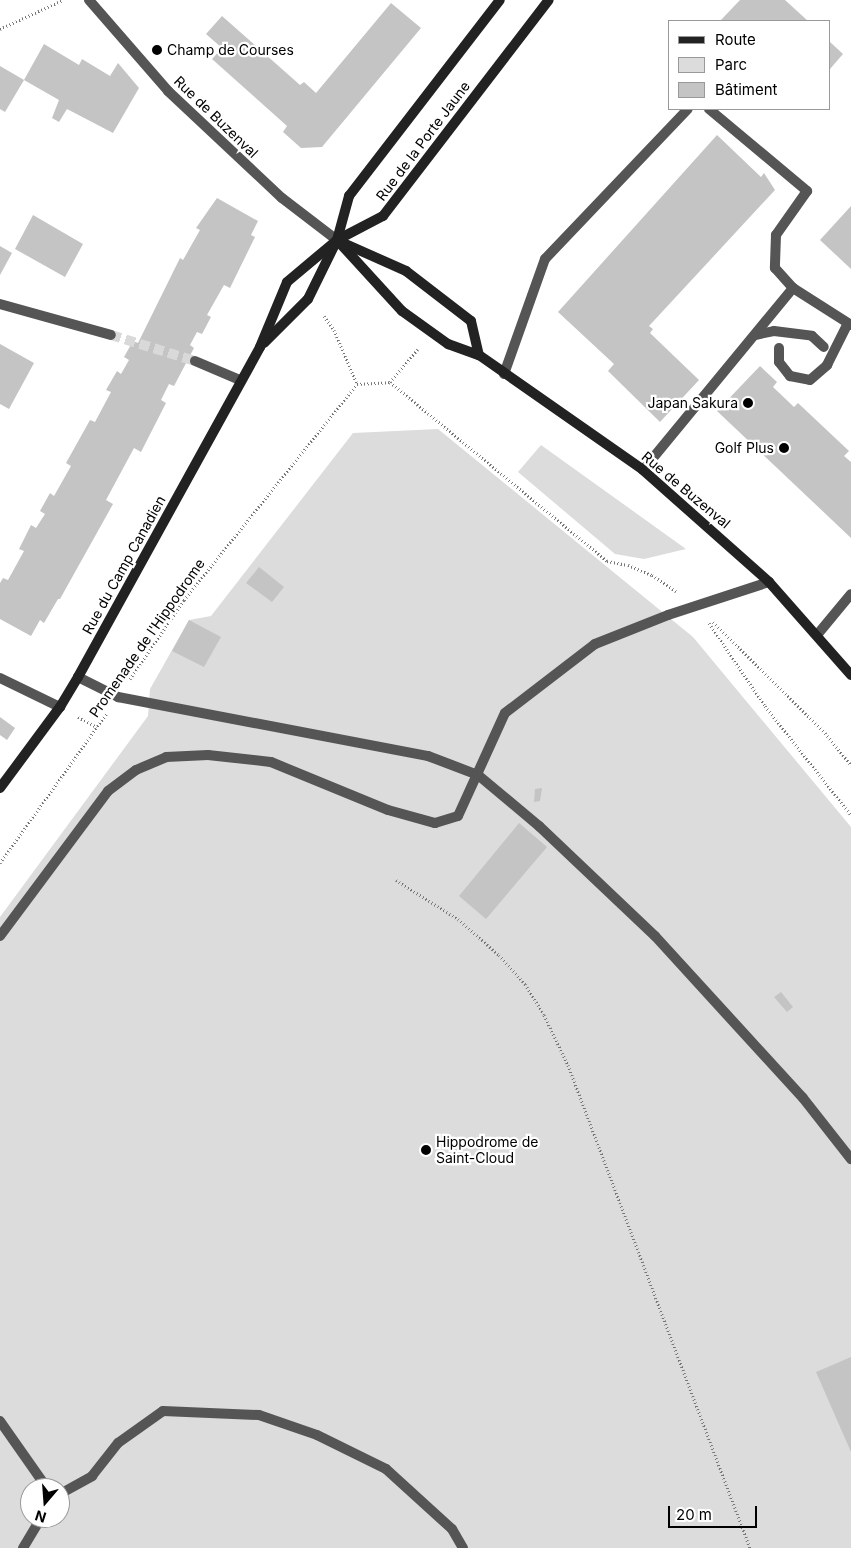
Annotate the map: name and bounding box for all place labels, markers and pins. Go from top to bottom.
place label: Champ de Courses [167,42,294,58]
marker: Champ de Courses [151,44,163,56]
place label: Japan Sakura [647,395,738,411]
marker: Japan Sakura [742,397,754,409]
place label: Golf Plus [715,440,774,456]
marker: Golf Plus [778,442,790,454]
place label: Hippodrome de Saint-Cloud [436,1134,538,1166]
marker: Hippodrome de Saint-Cloud [420,1144,432,1156]

